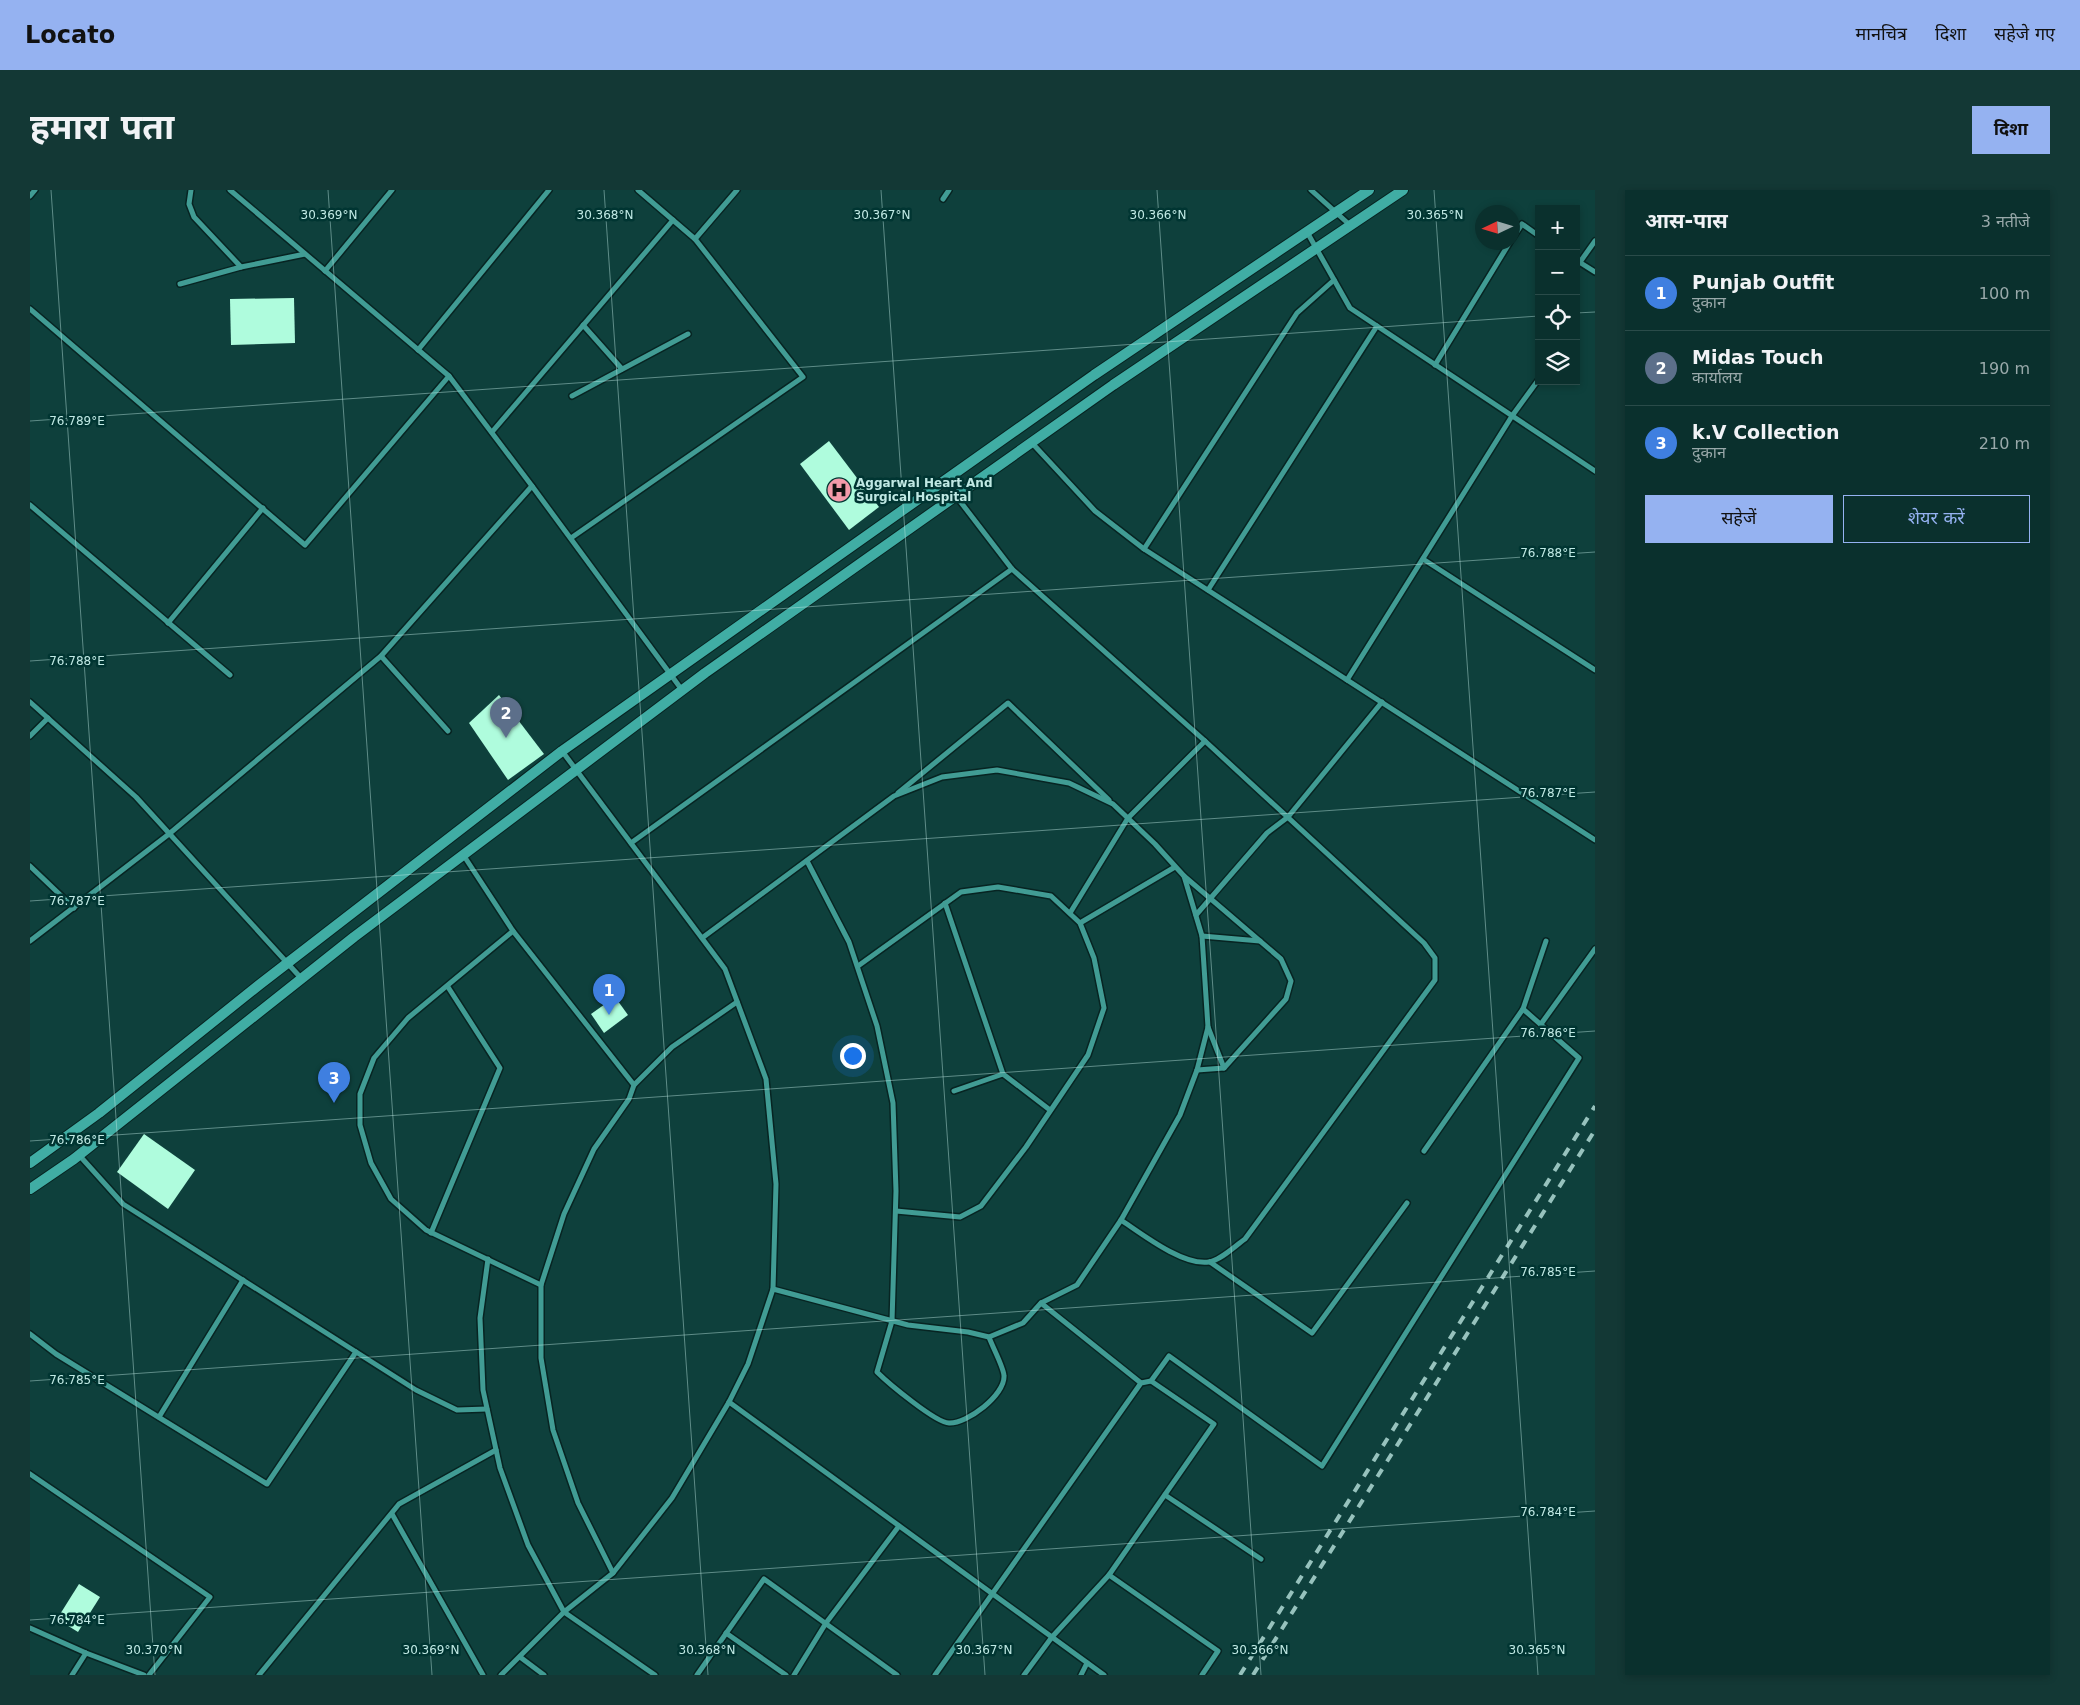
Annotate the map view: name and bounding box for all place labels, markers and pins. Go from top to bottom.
place label: Aggarwal Heart And Surgical Hospital [856,476,993,504]
hospital icon: Aggarwal Heart And Surgical Hospital [826,477,852,503]
pin: 2 [490,697,522,738]
pin: 1 [593,974,625,1015]
pin: 3 [318,1062,350,1103]

